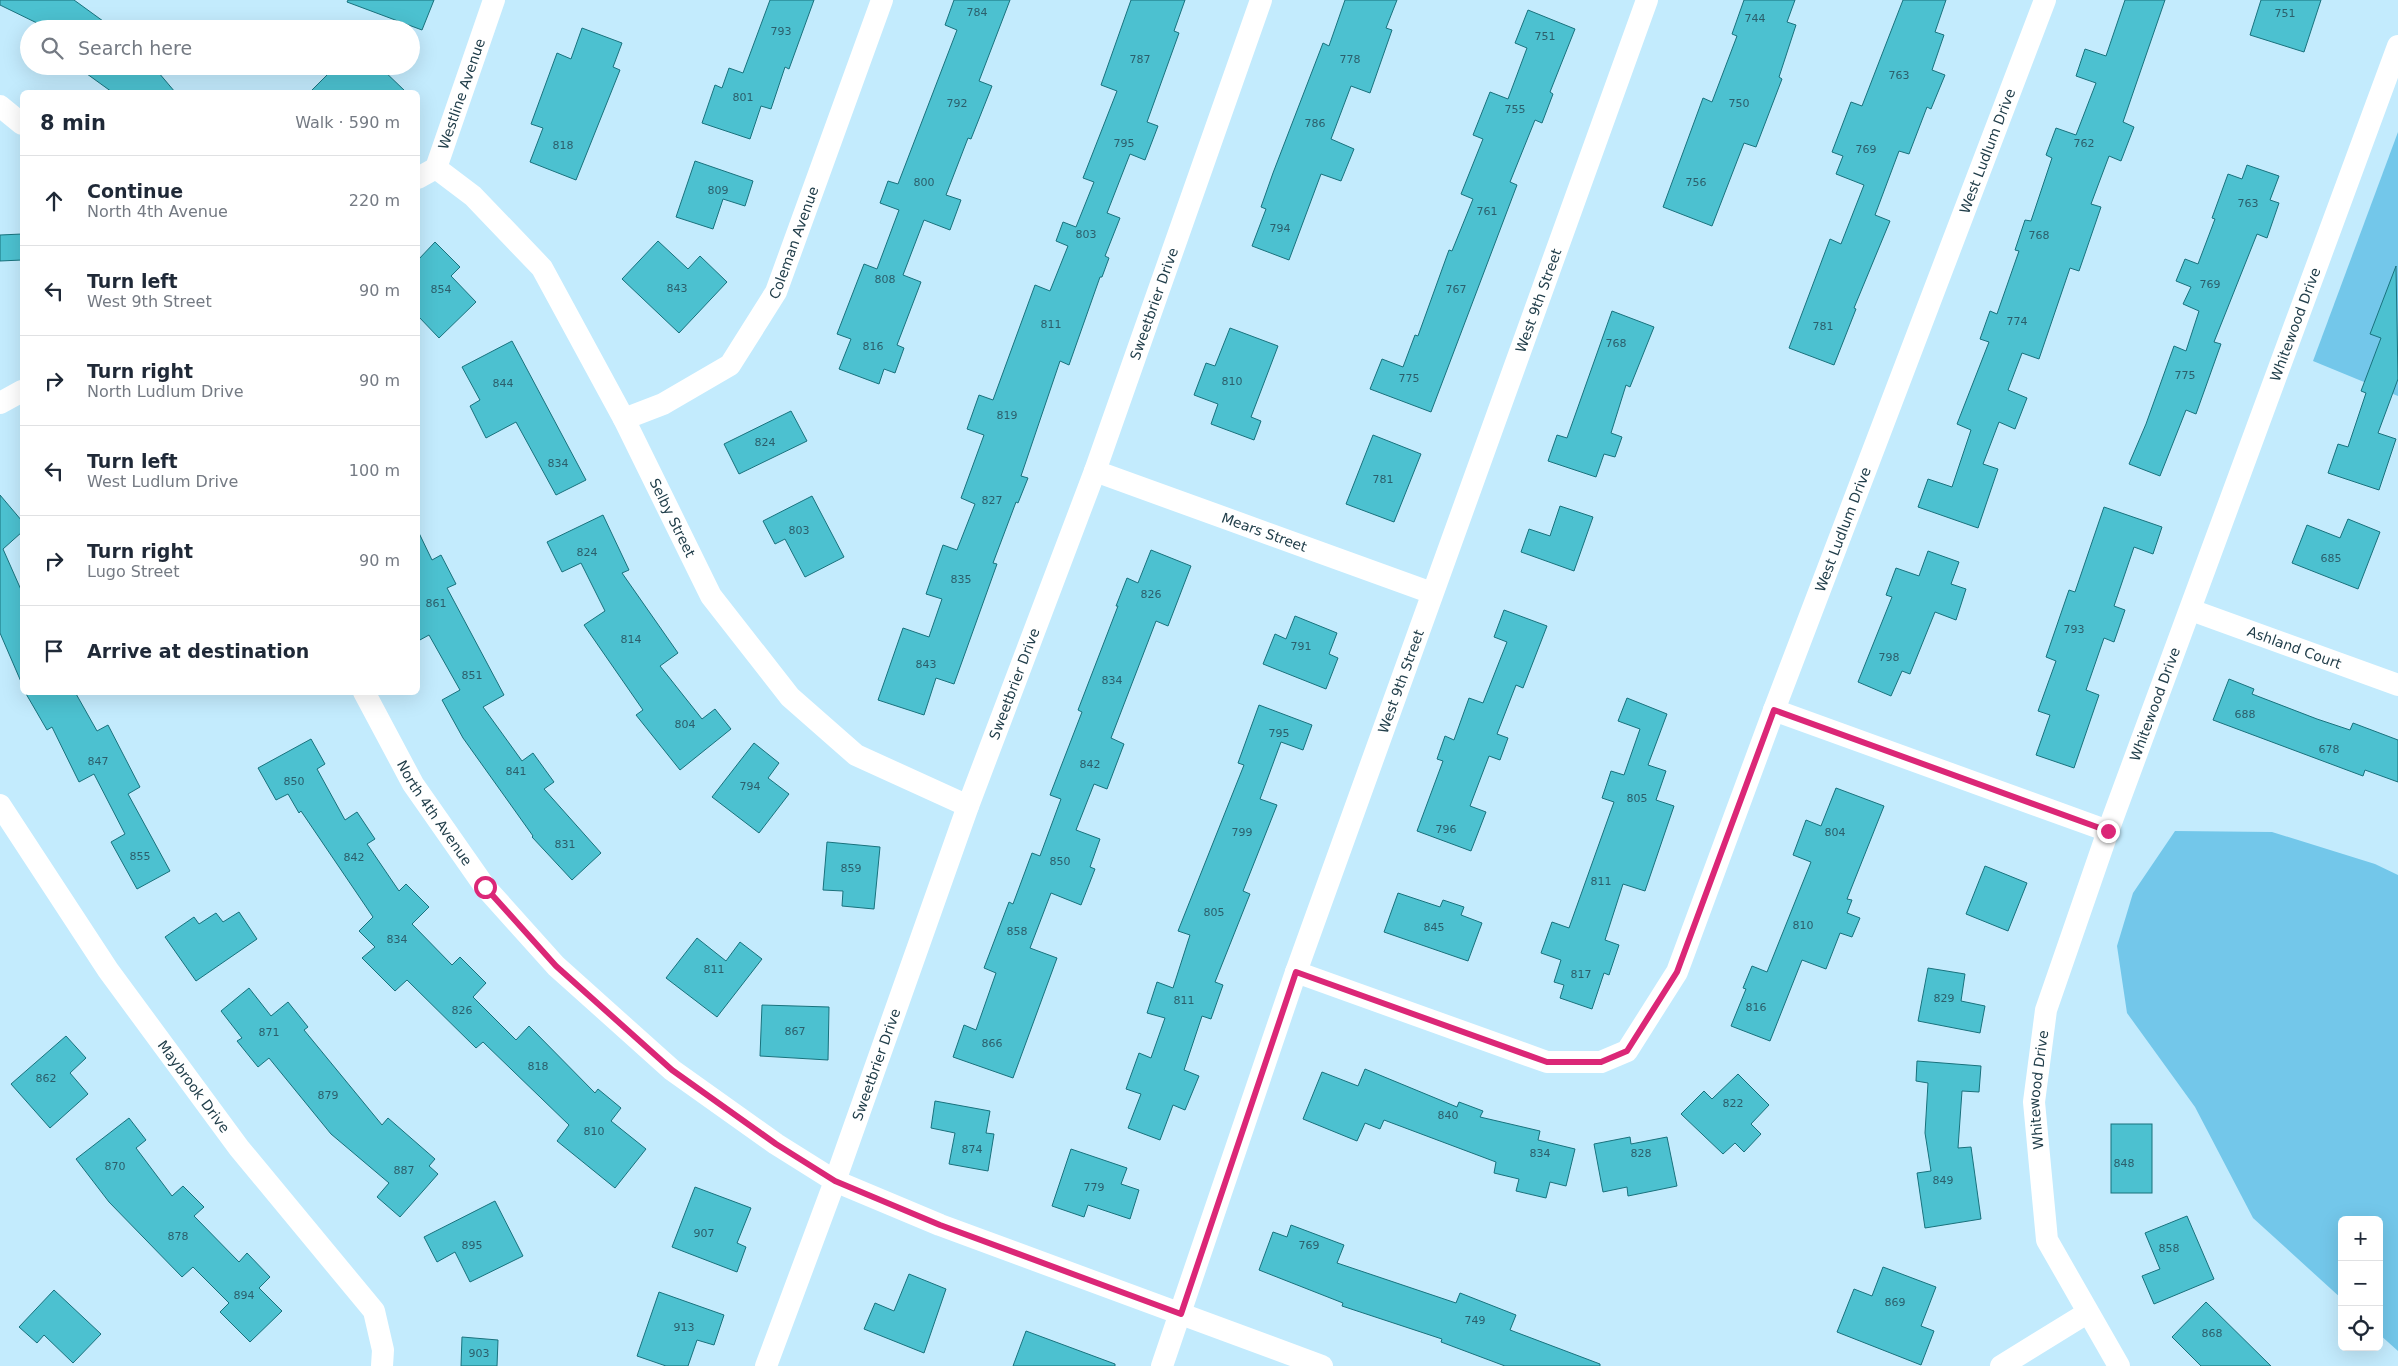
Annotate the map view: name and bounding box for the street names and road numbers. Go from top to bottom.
street label: Westline Avenue [435,36,488,151]
street label: West Ludlum Drive [1956,86,2018,216]
street label: Coleman Avenue [766,184,822,302]
street label: Sweetbrier Drive [1127,245,1181,362]
street label: West 9th Street [1512,246,1565,355]
street label: Whitewood Drive [2267,265,2323,383]
street label: West Ludlum Drive [1812,465,1874,594]
street label: Selby Street [646,476,699,560]
street label: Mears Street [1219,510,1309,555]
street label: Ashland Court [2245,623,2344,672]
street label: Sweetbrier Drive [986,626,1043,742]
street label: West 9th Street [1375,627,1427,736]
street label: Whitewood Drive [2126,645,2183,763]
street label: North 4th Avenue [394,757,475,868]
street label: Sweetbrier Drive [849,1006,904,1123]
street label: Whitewood Drive [2026,1029,2051,1150]
street label: Maybrook Drive [155,1037,233,1136]

